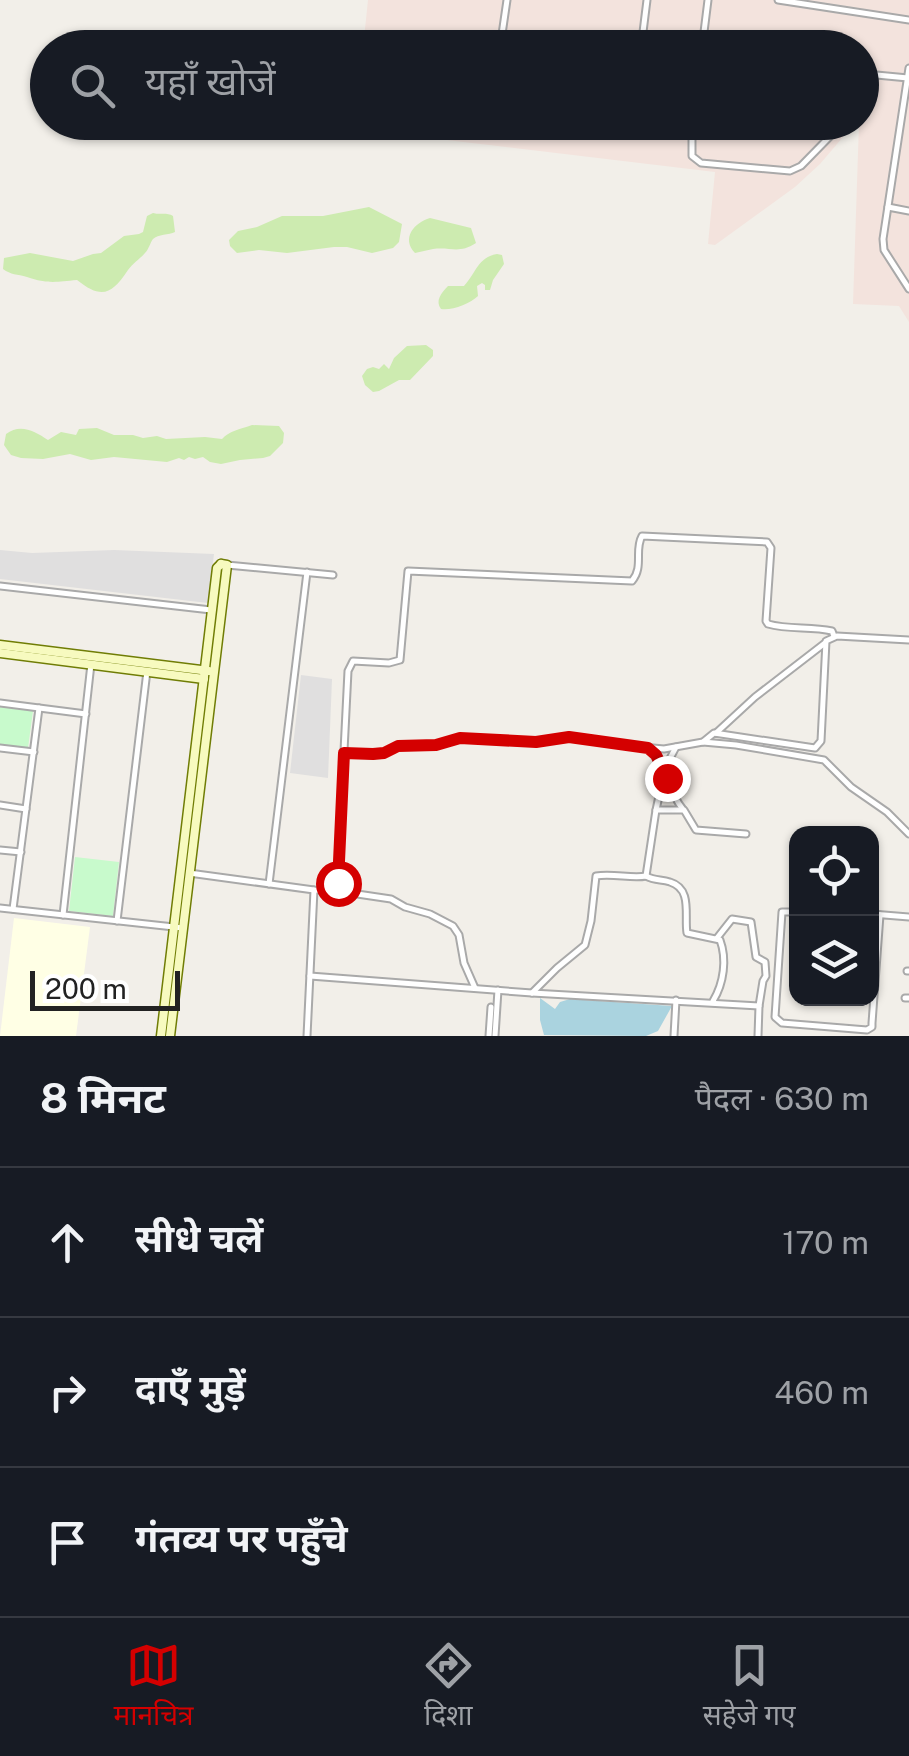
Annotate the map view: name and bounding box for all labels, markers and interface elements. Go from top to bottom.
search box [30,30,879,140]
icon: search [65,58,120,113]
text: यहाँ खोजें [145,59,275,104]
route end [645,756,691,802]
map controls [789,826,879,1006]
button: locate [789,826,879,916]
route start [316,861,362,907]
button: layers [789,916,879,1006]
scale bar [30,966,180,1010]
text: 200 m [45,972,127,1005]
text: 8 मिनट [40,1073,166,1122]
text: पैदल · 630 m [695,1080,869,1117]
icon: ahead [40,1215,95,1270]
text: सीधे चलें [135,1216,263,1261]
text: 170 m [782,1224,869,1261]
icon: right [40,1365,95,1420]
text: दाएँ मुड़ें [135,1366,246,1411]
text: 460 m [774,1374,869,1411]
icon: arrive [40,1515,95,1570]
text: गंतव्य पर पहुँचे [135,1516,348,1561]
tab: मानचित्र [114,1638,194,1736]
tab: दिशा [421,1638,476,1736]
tab: सहेजे गए [703,1638,795,1736]

